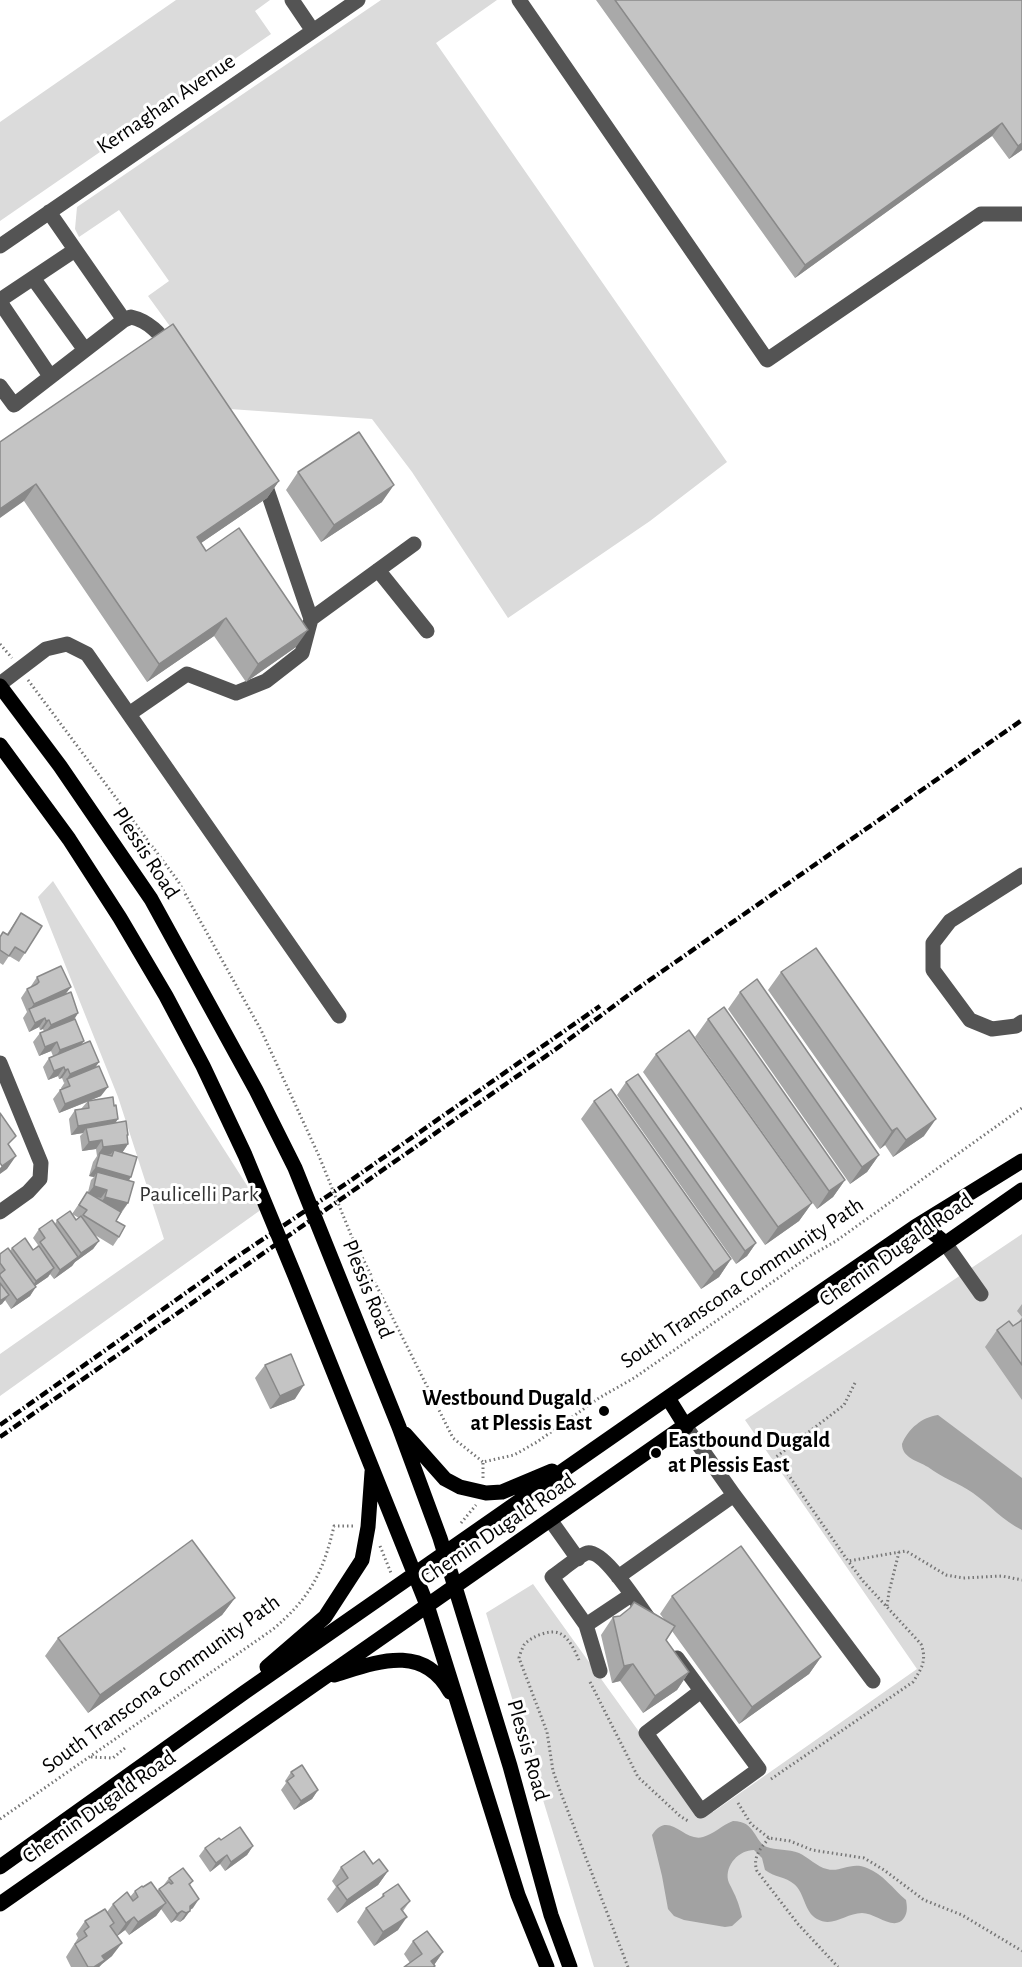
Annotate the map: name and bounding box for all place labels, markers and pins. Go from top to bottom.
place label: Westbound Dugald at Plessis East [422,1385,592,1436]
marker: Westbound Dugald at Plessis East [597,1404,611,1418]
place label: Eastbound Dugald at Plessis East [668,1427,830,1478]
marker: Eastbound Dugald at Plessis East [649,1446,663,1460]

